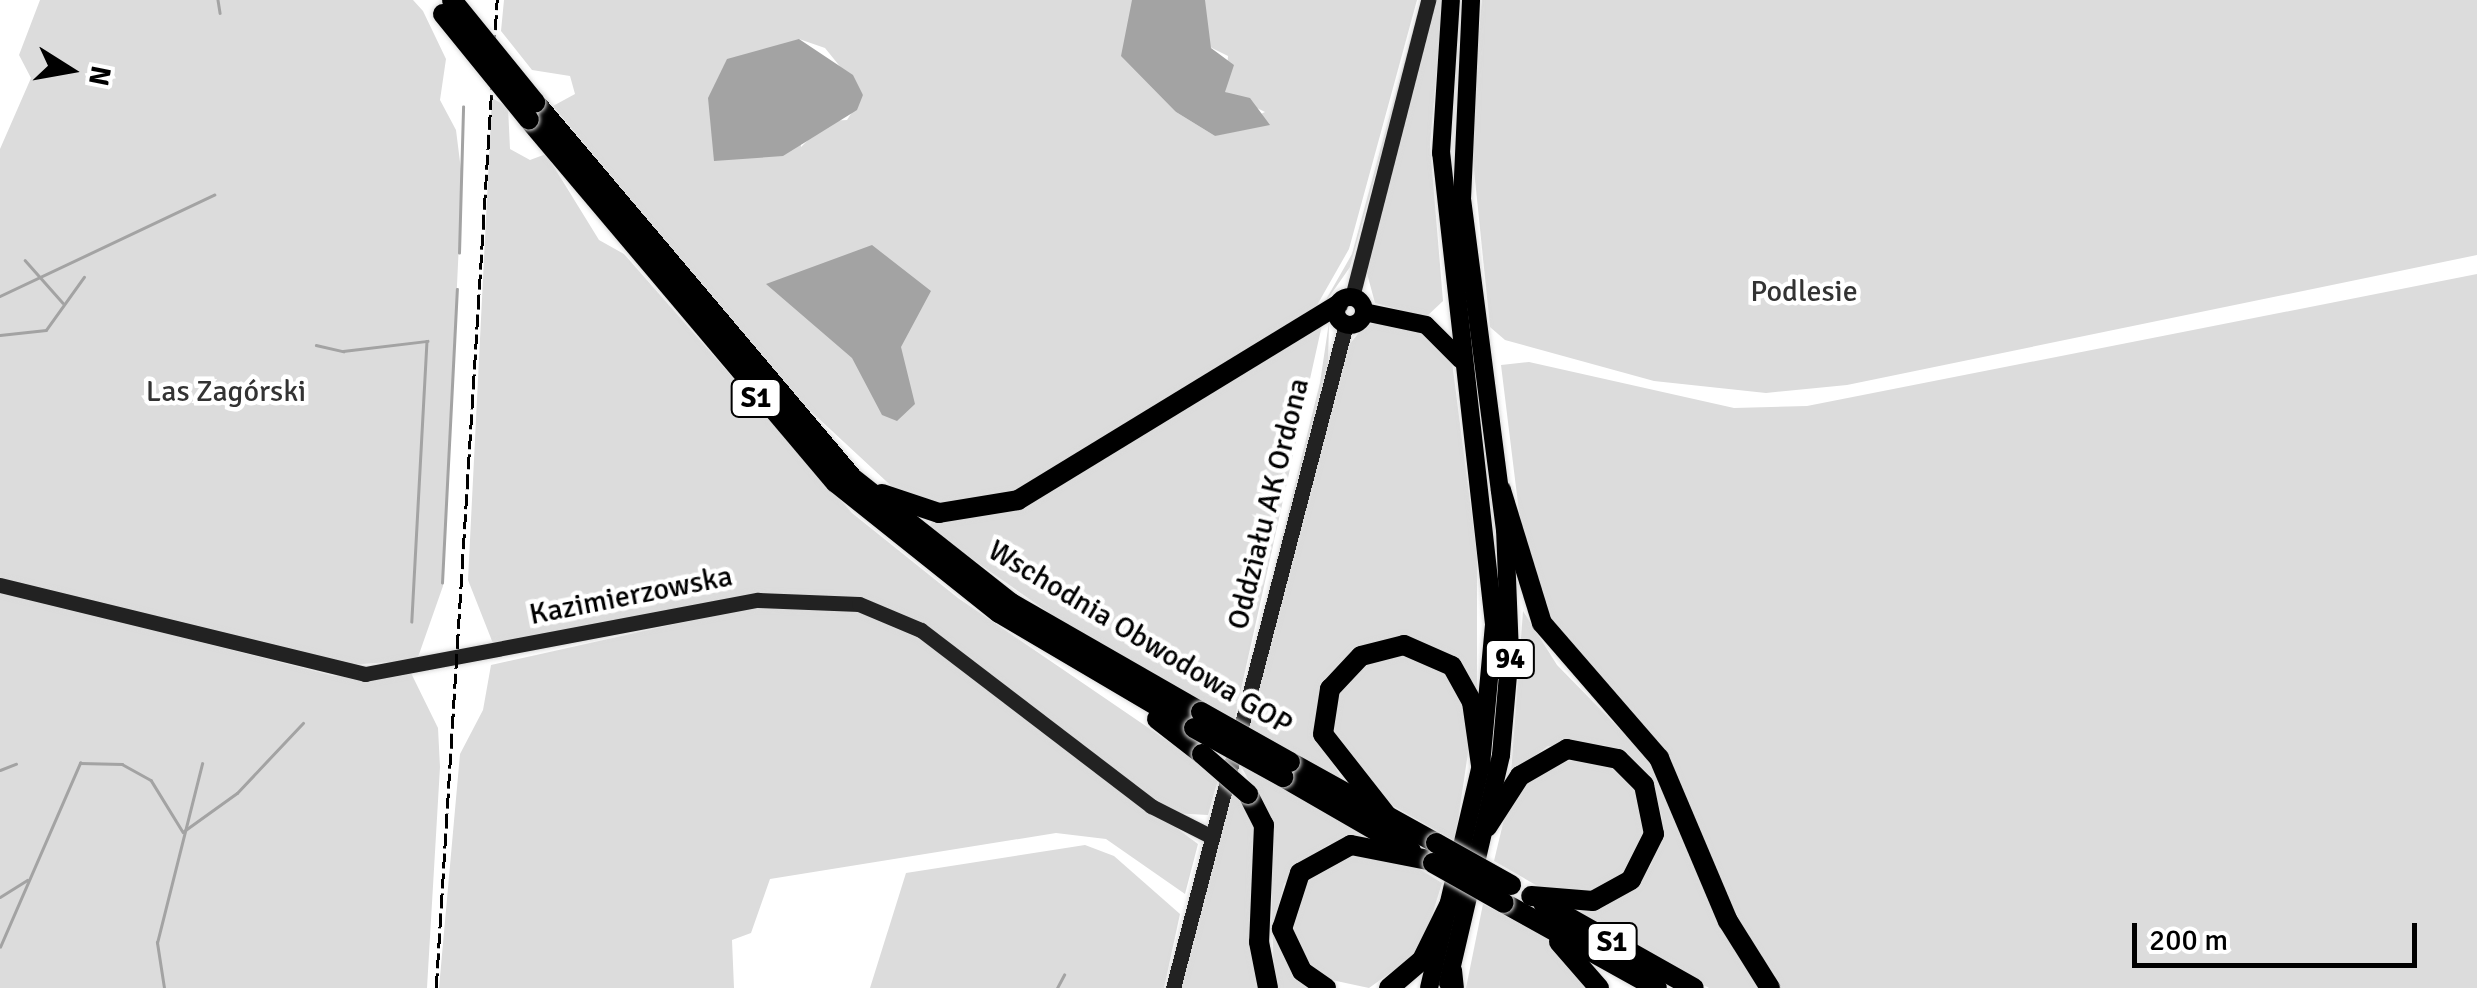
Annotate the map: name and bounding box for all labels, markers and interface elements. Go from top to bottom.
north arrow [20,20,120,120]
text: N [81,63,118,89]
park label: Podlesie [1750,274,1858,310]
park label: Las Zagórski [146,374,306,410]
road number: S1 [728,375,784,421]
street label: Oddziału AK Ordona [1220,375,1318,633]
street label: Wschodnia Obwodowa GOP [981,533,1299,743]
street label: Kazimierzowska [526,559,736,633]
road number: 94 [1482,636,1538,682]
scale bar [2137,903,2422,965]
road number: S1 [1584,919,1640,965]
text: 200 m [2149,922,2228,959]

